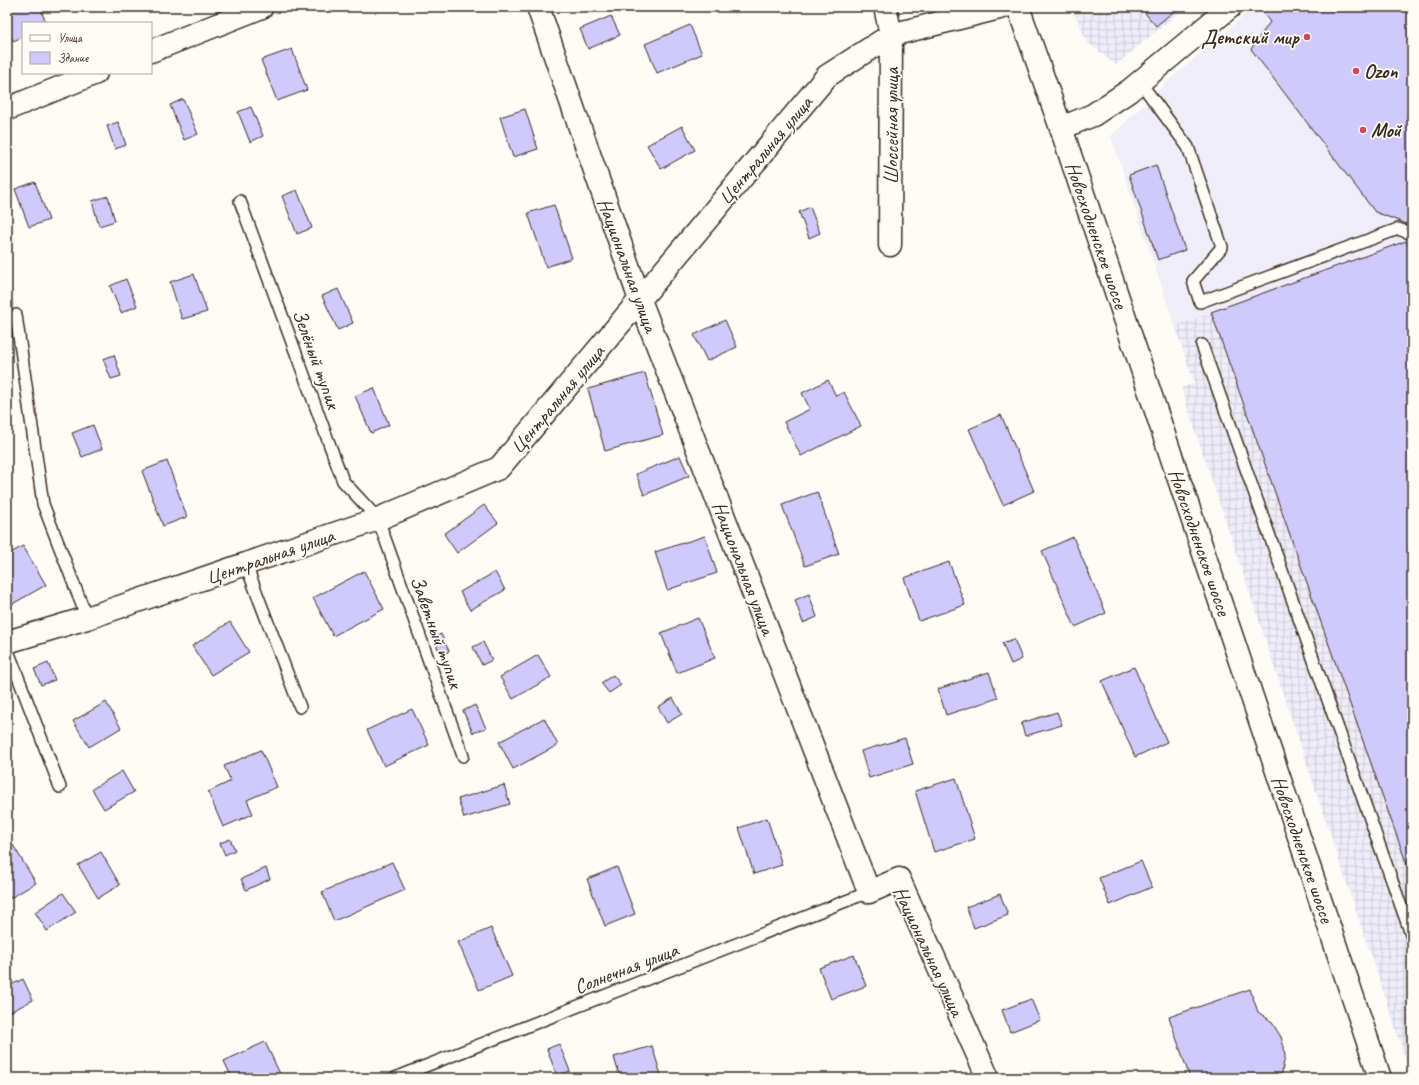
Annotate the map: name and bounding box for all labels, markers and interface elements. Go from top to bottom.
legend [22,22,152,74]
place label: Детский мир [1201,25,1301,50]
text: Улица [58,30,83,46]
marker: Детский мир [1302,32,1312,42]
text: Здание [58,50,89,66]
place label: Ozon [1364,59,1398,84]
street label: Шоссейная улица [879,66,904,184]
marker: Ozon [1351,66,1361,76]
street label: Центральная улица [713,90,819,210]
place label: Мой [1371,118,1403,143]
marker: Мой [1358,125,1368,135]
street label: Новосходненское шоссе [1060,158,1134,313]
street label: Национальная улица [592,195,664,337]
street label: Зелёный тупик [287,306,347,414]
street label: Центральная улица [505,339,611,459]
street label: Новосходненское шоссе [1163,465,1237,620]
street label: Национальная улица [707,498,781,640]
street label: Центральная улица [203,522,339,590]
street label: Заветный тупик [405,572,469,693]
street label: Новосходненское шоссе [1266,772,1340,927]
street label: Национальная улица [887,882,970,1022]
street label: Солнечная улица [571,937,683,1000]

